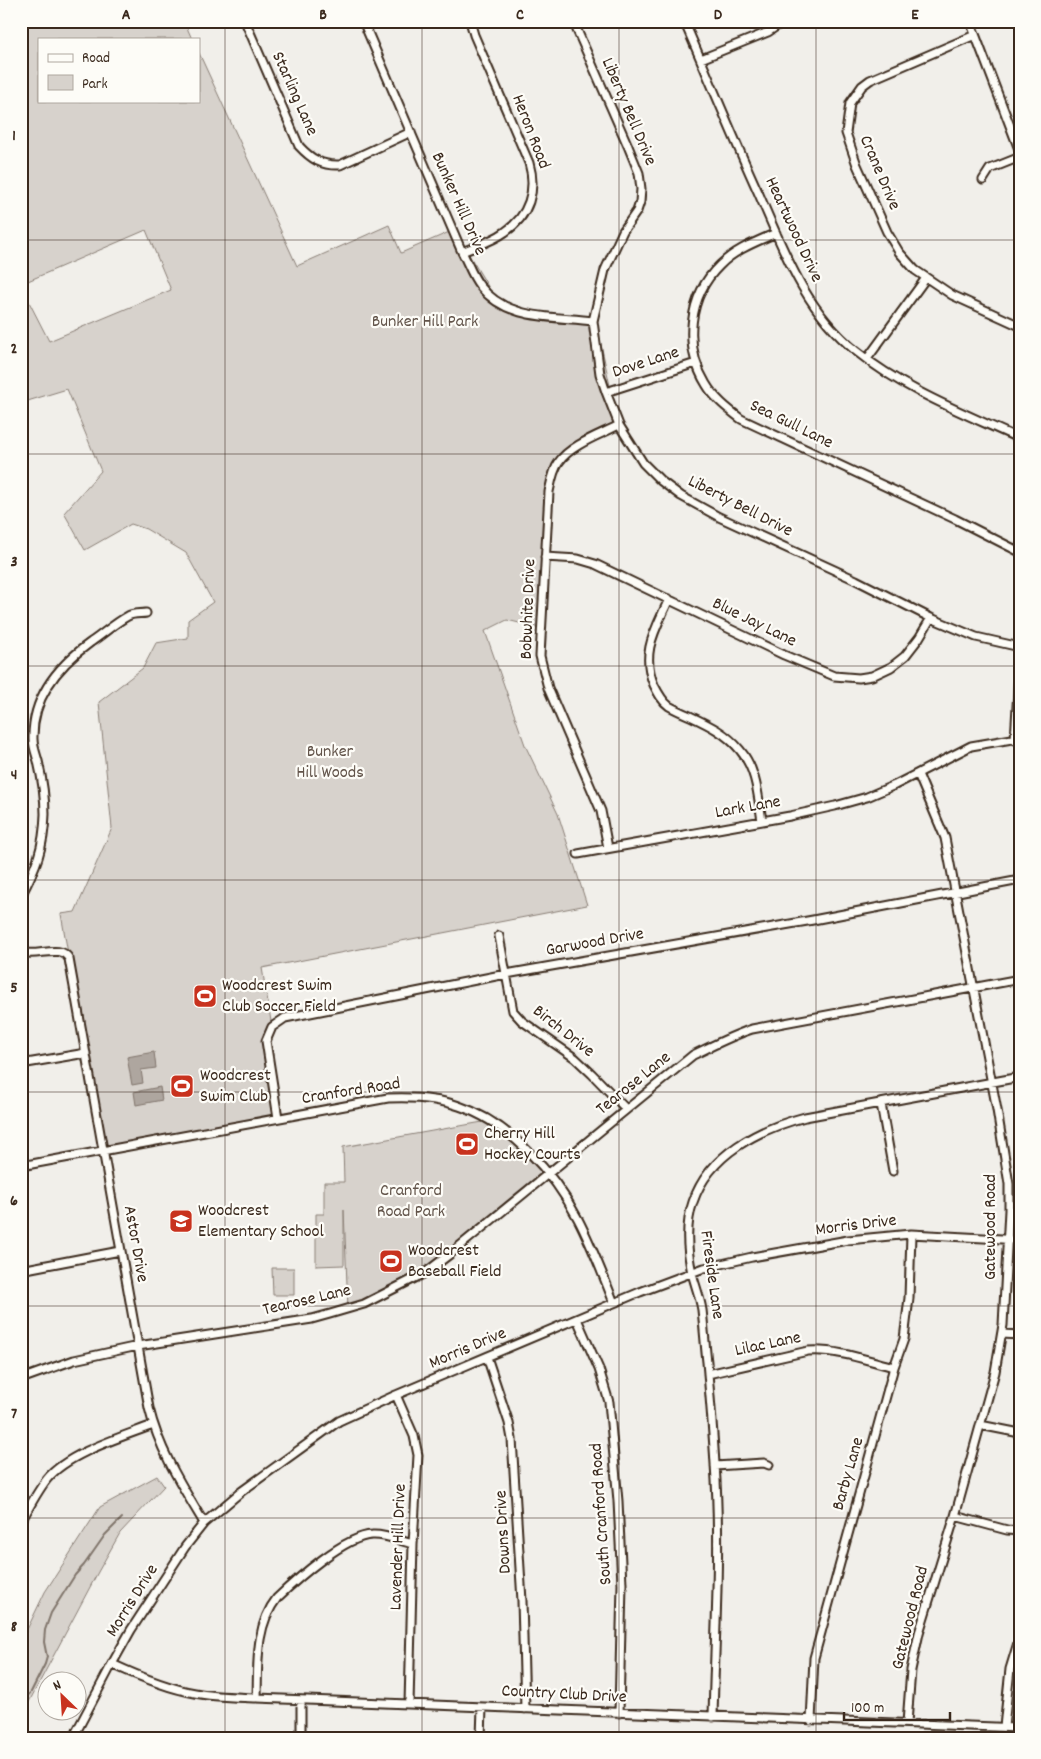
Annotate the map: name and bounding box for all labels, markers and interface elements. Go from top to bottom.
text: A [122,4,131,27]
text: B [319,4,327,27]
text: C [516,4,524,27]
text: D [714,4,723,27]
text: E [911,4,919,27]
legend [38,38,200,102]
text: Road [82,48,110,70]
street label: Starling Lane [264,48,324,140]
street label: Liberty Bell Drive [594,54,662,170]
text: Park [82,74,108,96]
street label: Heron Road [504,91,556,173]
text: 1 [12,125,16,148]
street label: Crane Drive [852,132,906,214]
street label: Bunker Hill Drive [424,148,492,260]
street label: Heartwood Drive [758,173,828,287]
park label: Bunker Hill Park [372,310,478,335]
text: 2 [11,338,18,361]
street label: Dove Lane [609,340,683,386]
street label: Sea Gull Lane [745,394,837,456]
street label: Liberty Bell Drive [683,470,797,544]
text: 3 [10,551,18,574]
street label: Bobwhite Drive [515,558,543,660]
street label: Blue Jay Lane [708,592,800,654]
park label: Bunker Hill Woods [296,740,364,786]
text: 4 [11,764,17,787]
street label: Lark Lane [713,790,783,826]
street label: Garwood Drive [544,922,646,964]
place label: Woodcrest Swim Club Soccer Field [222,974,336,1020]
text: 5 [10,977,18,1000]
sports icon: Woodcrest Swim Club Soccer Field [192,983,218,1009]
street label: Birch Drive [527,1000,599,1064]
street label: Tearose Lane [591,1046,677,1122]
place label: Woodcrest Swim Club [200,1064,271,1110]
street label: Cranford Road [300,1072,402,1112]
sports icon: Woodcrest Swim Club [169,1073,195,1099]
place label: Cherry Hill Hockey Courts [484,1122,581,1168]
sports icon: Cherry Hill Hockey Courts [454,1131,480,1157]
street label: Gatewood Road [979,1174,1004,1280]
park label: Cranford Road Park [377,1179,445,1225]
text: 6 [10,1190,18,1213]
place label: Woodcrest Elementary School [198,1199,325,1245]
street label: Astor Drive [116,1204,154,1284]
school or university icon: Woodcrest Elementary School [168,1208,194,1234]
street label: Morris Drive [814,1209,898,1243]
street label: Fireside Lane [692,1229,730,1321]
place label: Woodcrest Baseball Field [408,1239,501,1285]
sports icon: Woodcrest Baseball Field [378,1248,404,1274]
street label: Tearose Lane [260,1279,354,1323]
street label: Morris Drive [426,1322,511,1376]
street label: Lilac Lane [733,1326,803,1364]
text: 7 [11,1403,17,1426]
street label: Barby Lane [827,1434,871,1513]
street label: South Cranford Road [585,1442,619,1586]
street label: Lavender Hill Drive [384,1483,414,1611]
street label: Downs Drive [489,1490,519,1574]
street label: Morris Drive [101,1560,165,1642]
street label: Gatewood Road [886,1564,936,1672]
text: 8 [11,1616,18,1639]
north arrow [38,1672,88,1722]
text: N [50,1675,65,1697]
street label: Country Club Drive [501,1679,627,1711]
scale bar [844,1689,950,1721]
text: 100 m [851,1698,884,1720]

